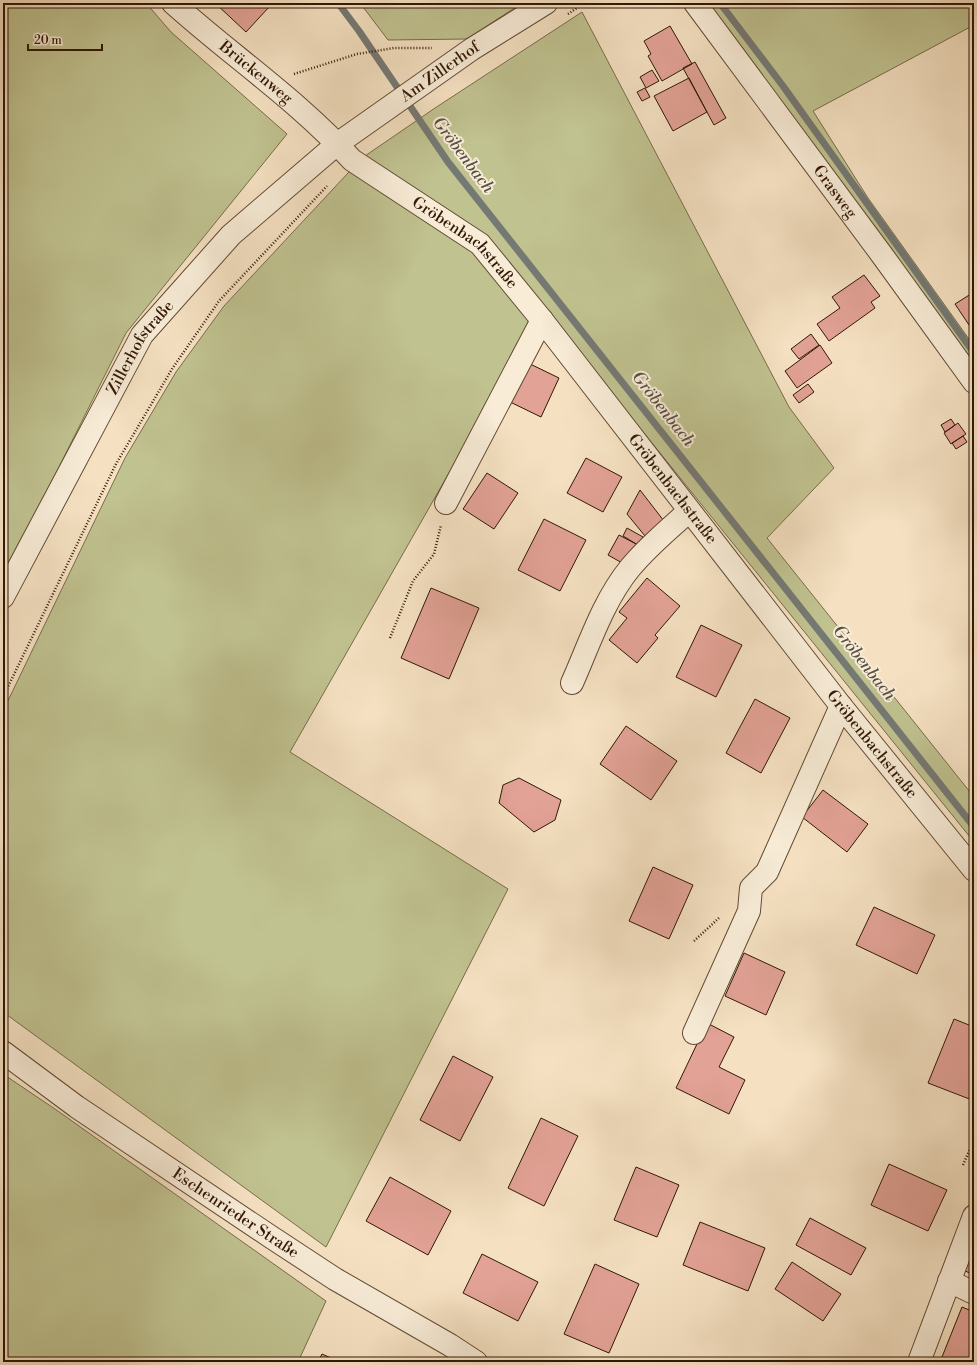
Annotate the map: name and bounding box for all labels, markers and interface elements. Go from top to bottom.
scale bar [28,26,102,52]
text: 20 m [34,33,62,48]
street label: Brückenweg [214,36,297,109]
street label: Am Zillerhof [396,36,484,107]
water label: Gröbenbach [427,112,499,198]
street label: Grasweg [809,161,862,223]
street label: Gröbenbachstraße [408,192,522,293]
street label: Zillerhofstraße [102,296,178,398]
water label: Gröbenbach [627,367,700,452]
street label: Gröbenbachstraße [624,430,722,548]
water label: Gröbenbach [828,621,901,706]
street label: Gröbenbachstraße [822,686,922,803]
street label: Eschenrieder Straße [168,1164,303,1263]

